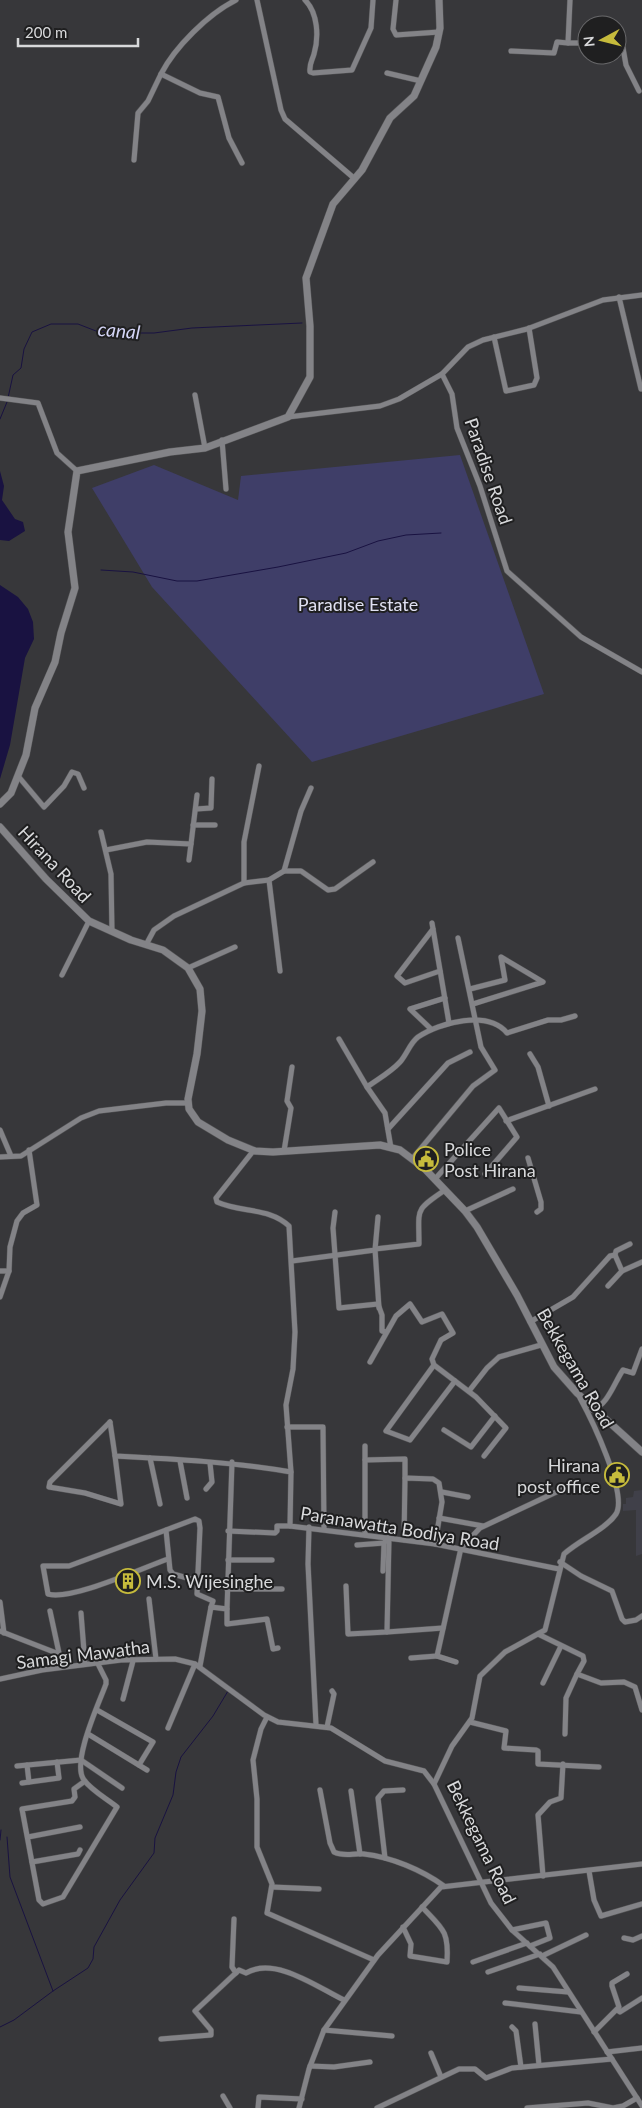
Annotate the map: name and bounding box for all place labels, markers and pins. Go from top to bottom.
place label: Police Post Hirana [444,1138,536,1181]
public building icon: Police Post Hirana [413,1146,439,1172]
place label: Hirana post office [517,1454,600,1497]
public building icon: Hirana post office [604,1462,630,1488]
building icon: M.S. Wijesinghe [115,1568,141,1594]
place label: M.S. Wijesinghe [146,1570,273,1592]

